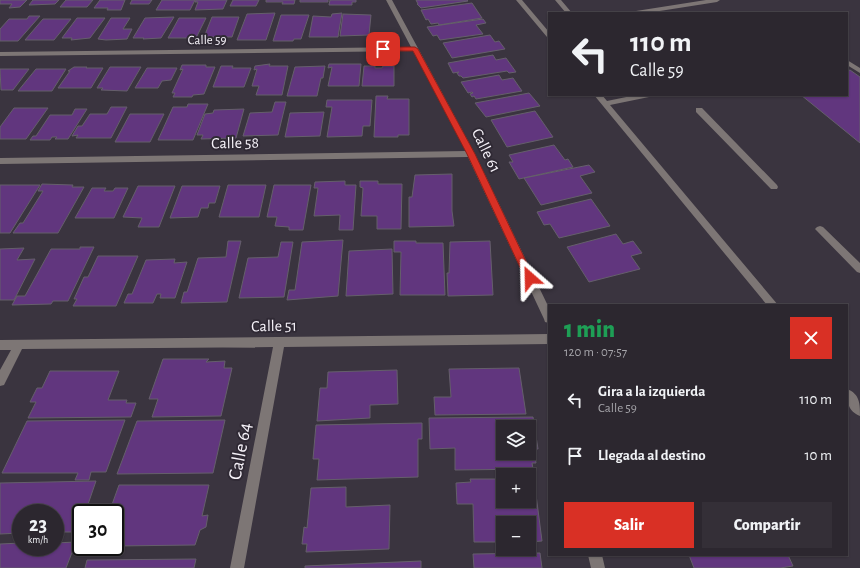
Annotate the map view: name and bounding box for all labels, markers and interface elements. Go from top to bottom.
icon: left [564,28,616,80]
text: 110 m [630,29,692,57]
pin [366,32,400,66]
street label: Calle 59 [187,34,227,47]
icon: arrive [372,38,394,60]
text: Calle 59 [630,62,684,80]
street label: Calle 61 [469,126,504,175]
street label: Calle 58 [211,135,259,151]
position arrow [509,257,551,299]
button: close [790,317,832,359]
street label: Calle 51 [251,318,297,334]
text: 1 min [564,318,615,342]
text: 120 m · 07:57 [564,346,627,359]
text: Gira a la izquierda [598,384,705,399]
icon: left [564,389,586,411]
text: 110 m [799,392,832,407]
text: Calle 59 [598,402,637,415]
map controls [496,420,536,556]
button: layers [496,420,536,460]
street label: Calle 64 [226,421,255,482]
icon: arrive [564,445,586,467]
text: Llegada al destino [598,448,706,463]
text: 10 m [804,448,832,463]
button: + [496,468,536,508]
button: Salir [564,502,694,548]
button: Compartir [702,502,832,548]
speed limit sign: 30 [72,504,124,556]
text: 23 [29,515,47,535]
button: − [496,516,536,556]
text: km/h [28,535,48,545]

